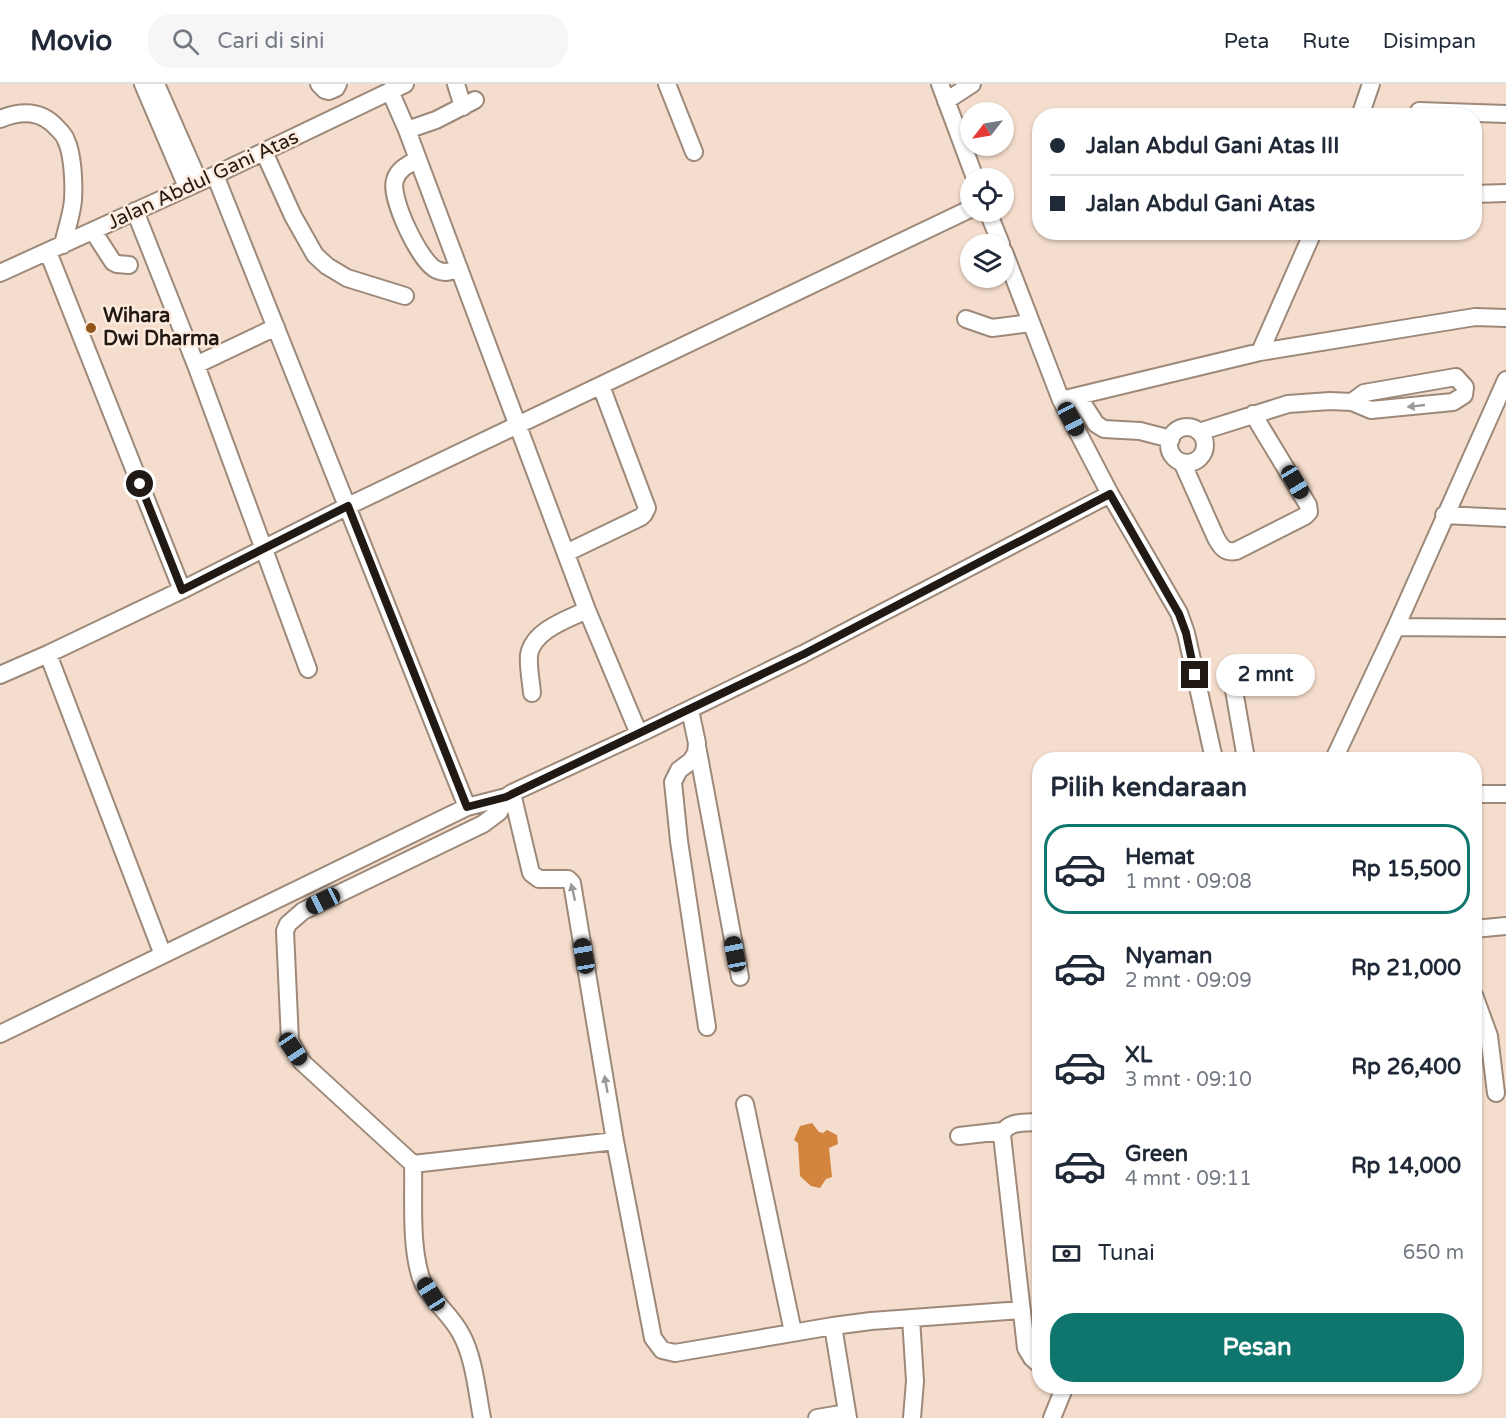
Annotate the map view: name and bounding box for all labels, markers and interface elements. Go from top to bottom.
search box [148,14,568,68]
text: Movio [30,24,112,58]
icon: search [169,25,202,58]
text: Cari di sini [217,28,325,54]
text: Peta [1224,29,1269,54]
text: Rute [1302,29,1350,54]
text: Disimpan [1383,29,1476,54]
north arrow [960,102,1014,156]
map controls [960,102,1014,288]
street label: Jalan Abdul Gani Atas [104,125,302,235]
text: Jalan Abdul Gani Atas III [1086,133,1340,159]
button: locate [960,168,1014,222]
text: Jalan Abdul Gani Atas [1086,191,1315,217]
button: layers [960,234,1014,288]
place label: Wihara Dwi Dharma [103,304,220,351]
marker: Wihara Dwi Dharma [84,321,98,335]
car [1055,399,1087,439]
one-way arrow [1407,401,1426,411]
car [1278,462,1312,502]
route start [126,470,153,497]
callout: 2 mnt [1216,654,1315,696]
route end [1181,661,1208,688]
text: 2 mnt [1238,663,1293,687]
text: Pilih kendaraan [1050,771,1247,804]
icon: car [1053,842,1107,896]
text: Hemat [1125,844,1194,870]
text: Rp 15,500 [1351,856,1461,882]
text: 1 mnt · 09:08 [1125,870,1252,894]
one-way arrow [568,882,577,901]
car [303,885,343,917]
car [723,935,747,973]
car [572,937,596,975]
icon: car [1053,941,1107,995]
text: Nyaman [1125,943,1212,969]
text: Rp 21,000 [1351,955,1461,981]
text: 2 mnt · 09:09 [1125,969,1252,993]
car [275,1029,311,1069]
icon: car [1053,1040,1107,1094]
text: XL [1125,1042,1152,1068]
text: Rp 26,400 [1351,1054,1461,1080]
text: 3 mnt · 09:10 [1125,1068,1252,1092]
one-way arrow [601,1074,610,1093]
icon: car [1053,1139,1107,1193]
text: Green [1125,1141,1188,1167]
text: Rp 14,000 [1351,1153,1461,1179]
text: 4 mnt · 09:11 [1125,1167,1252,1191]
icon: cash [1050,1237,1083,1270]
text: Tunai [1098,1240,1155,1266]
text: 650 m [1403,1241,1464,1265]
car [414,1274,448,1314]
button: Pesan [1050,1313,1464,1382]

